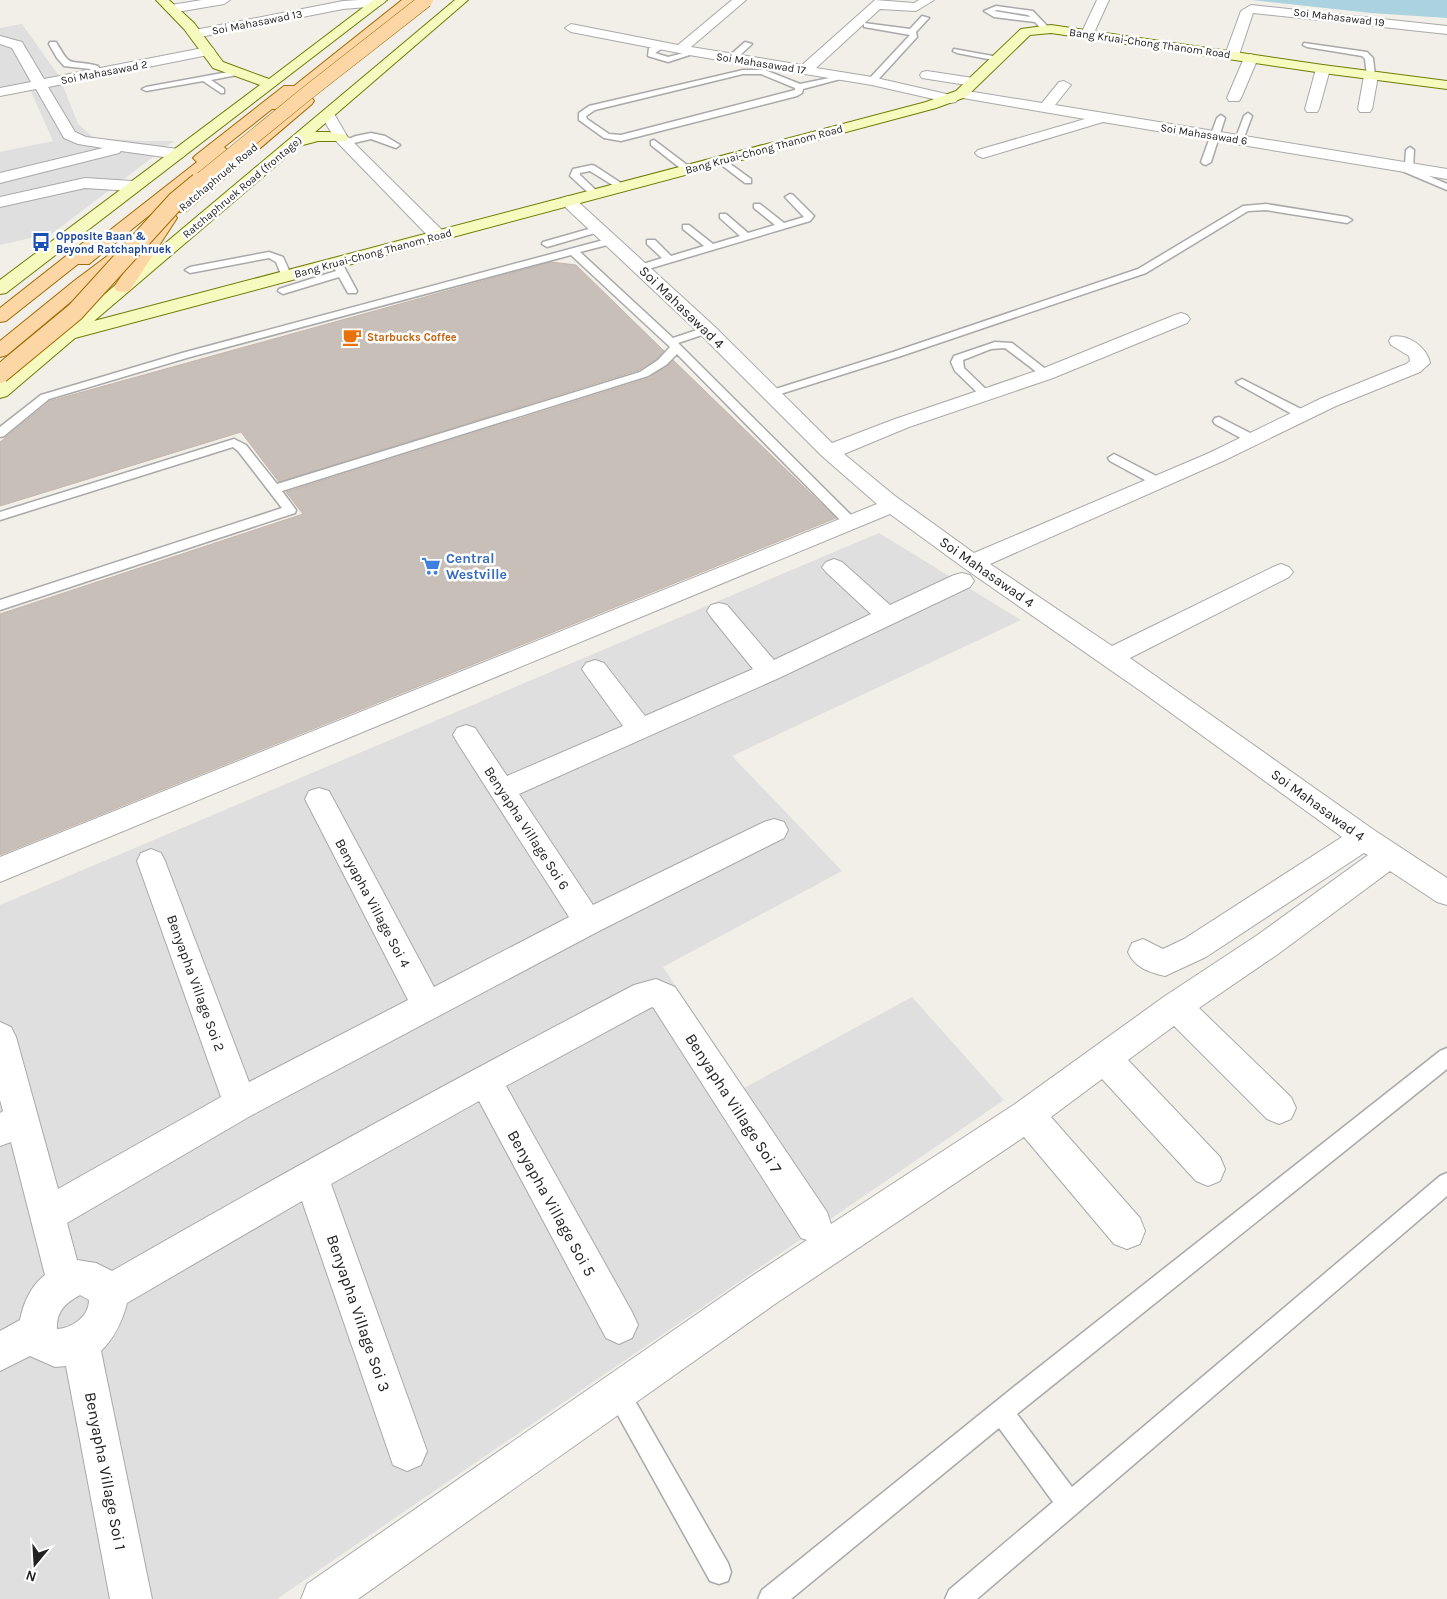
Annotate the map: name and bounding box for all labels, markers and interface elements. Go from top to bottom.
street label: Soi Mahasawad 19 [1293,5,1385,30]
street label: Soi Mahasawad 13 [211,7,303,38]
street label: Bang Kruai-Chong Thanom Road [1068,26,1231,61]
street label: Soi Mahasawad 17 [715,50,807,77]
street label: Soi Mahasawad 2 [60,58,149,87]
street label: Soi Mahasawad 6 [1159,121,1248,148]
street label: Bang Kruai-Chong Thanom Road [684,122,844,177]
street label: Ratchaphruek Road (frontage) [180,134,305,241]
street label: Ratchaphruek Road [176,141,260,214]
street label: Bang Kruai-Chong Thanom Road [293,226,453,281]
place label: Opposite Baan & Beyond Ratchaphruek [56,230,172,256]
bus stop icon: Opposite Baan & Beyond Ratchaphruek [30,231,52,253]
street label: Soi Mahasawad 4 [636,262,728,352]
cafe icon: Starbucks Coffee [341,326,363,348]
place label: Starbucks Coffee [367,331,457,344]
street label: Soi Mahasawad 4 [936,533,1037,612]
place label: Central Westville [446,550,507,583]
supermarket icon: Central Westville [420,555,442,577]
street label: Benyapha Village Soi 6 [480,763,573,893]
street label: Soi Mahasawad 4 [1268,766,1368,845]
street label: Benyapha Village Soi 4 [331,836,414,971]
street label: Benyapha Village Soi 2 [163,913,228,1054]
street label: Benyapha Village Soi 7 [681,1030,786,1177]
street label: Benyapha Village Soi 5 [503,1127,600,1280]
street label: Benyapha Village Soi 3 [323,1232,394,1394]
street label: Benyapha Village Soi 1 [81,1390,130,1552]
north arrow [10,1539,60,1589]
text: N [24,1566,39,1586]

